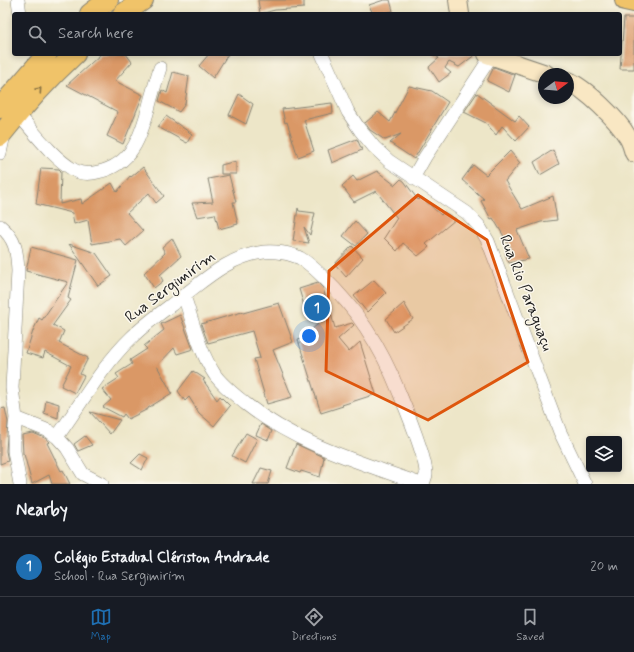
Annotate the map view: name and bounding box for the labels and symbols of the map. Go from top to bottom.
north arrow [538,68,574,104]
one-way arrow [35,87,42,95]
street label: Rua Rio Paraguaçu [493,232,558,355]
street label: Rua Sergimirim [121,246,220,329]
pin: 1 [304,293,330,323]
your location [299,326,319,346]

